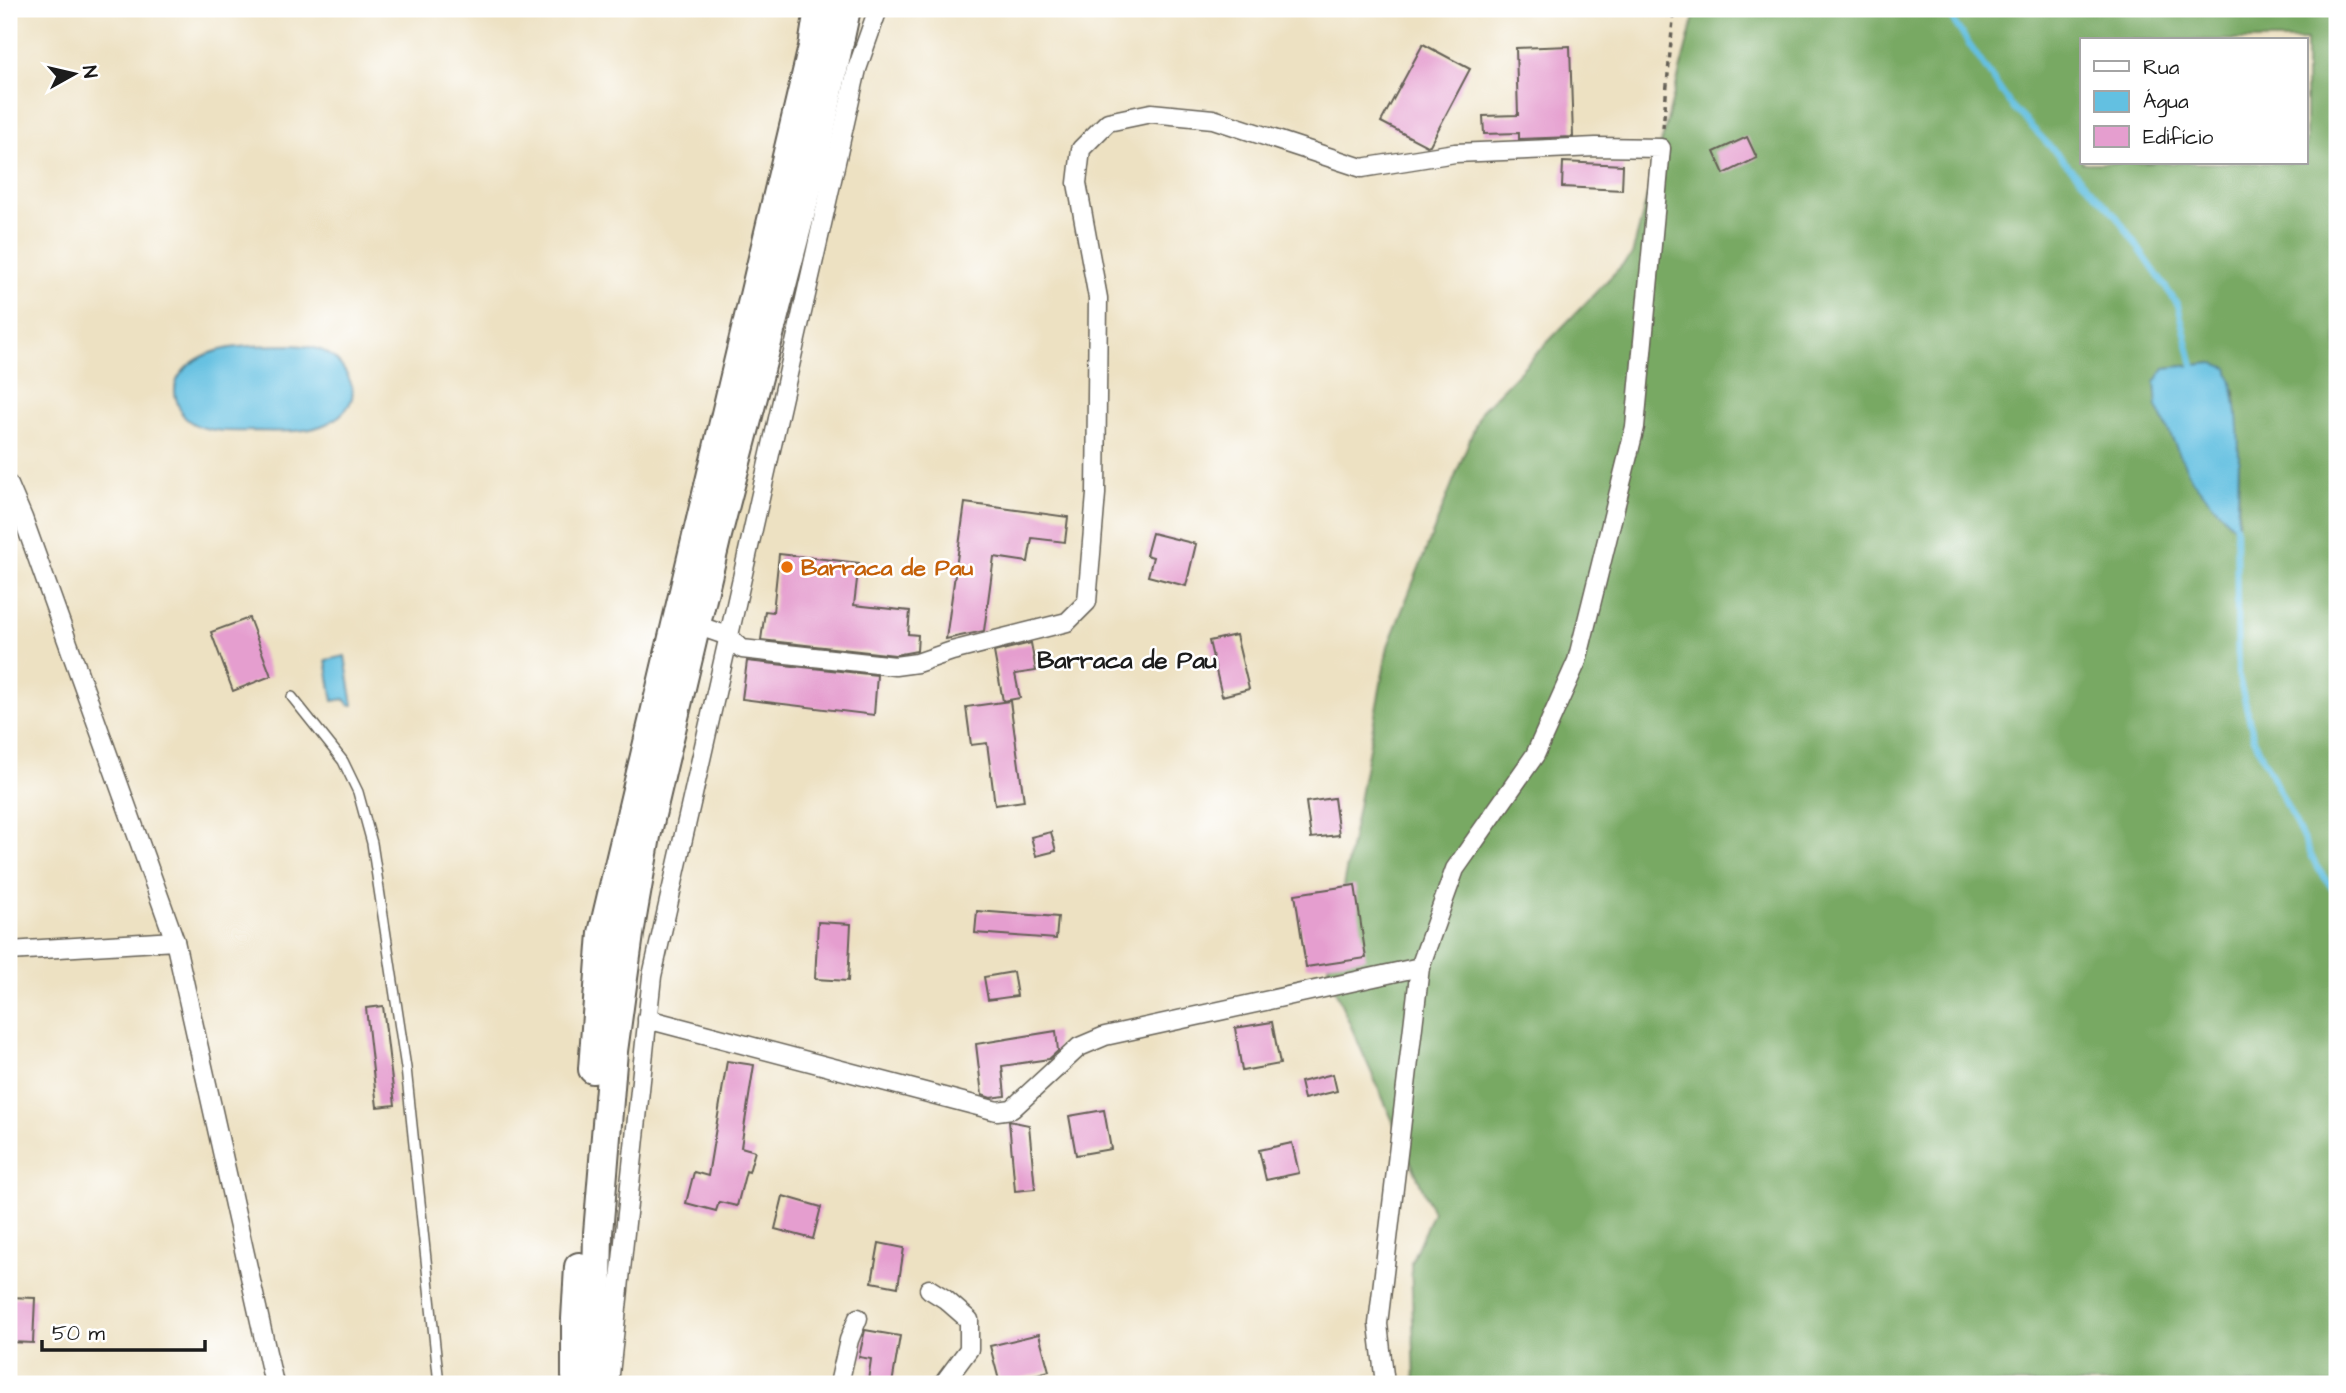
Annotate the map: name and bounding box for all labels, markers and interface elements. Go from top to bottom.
north arrow [38,38,108,108]
legend [2080,38,2308,164]
text: Rua [2143,53,2180,82]
text: N [75,64,104,80]
text: Água [2143,87,2189,118]
text: Edifício [2143,123,2213,152]
place label: Barraca de Pau [801,552,973,584]
marker: Barraca de Pau [779,559,795,575]
district label: Barraca de Pau [1037,644,1217,678]
scale bar [42,1309,205,1353]
text: 50 m [52,1319,106,1348]

